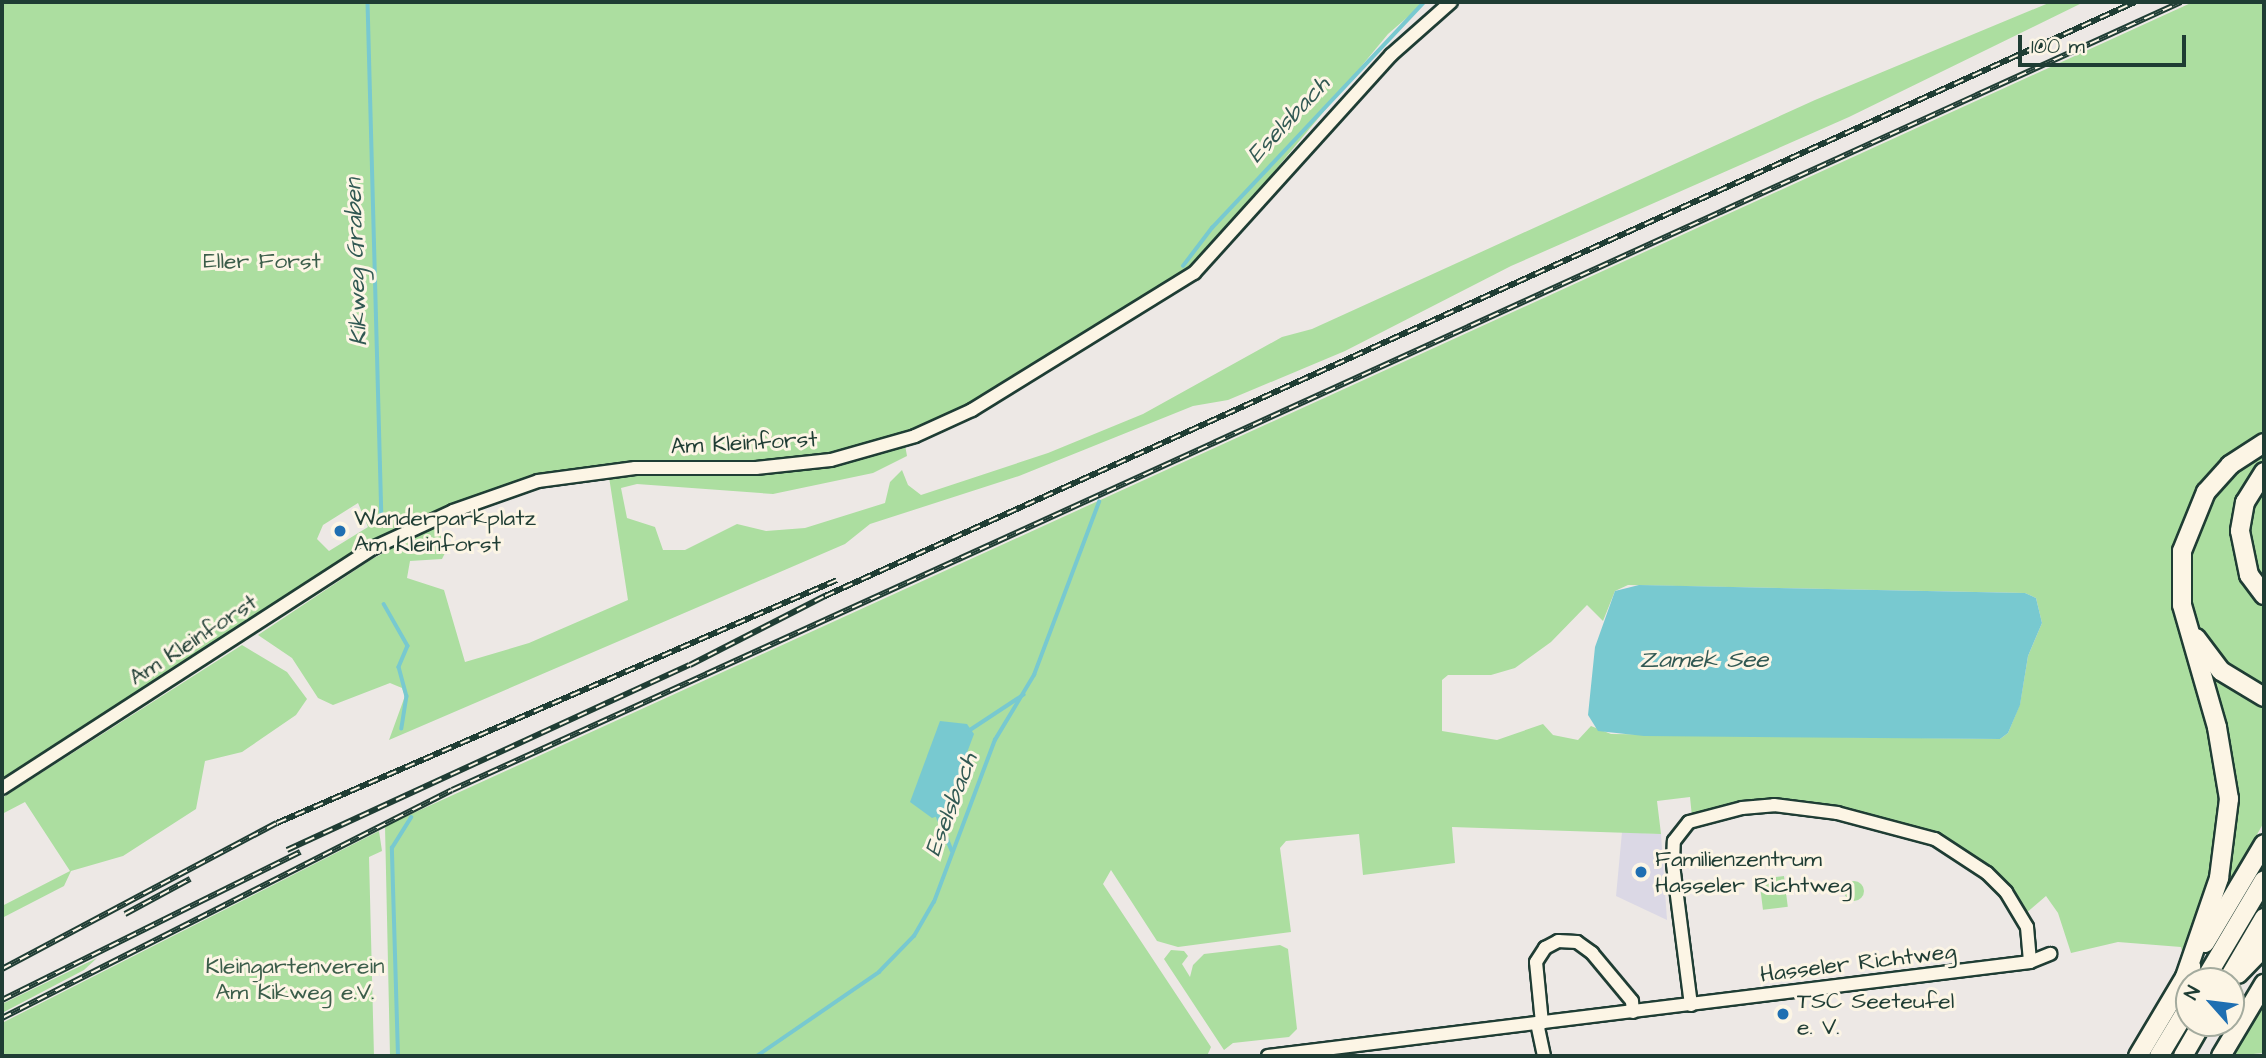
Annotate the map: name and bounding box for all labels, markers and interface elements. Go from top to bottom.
scale bar [2021,21,2189,65]
text: 100 m [2031,32,2085,61]
water label: Eselsbach [1242,71,1336,169]
water label: Kikweg Graben [340,178,374,346]
park label: Eller Forst [203,247,321,275]
street label: Am Kleinforst [670,425,818,461]
place label: Wanderparkplatz Am Kleinforst [354,504,536,558]
marker: Wanderparkplatz Am Kleinforst [332,523,348,539]
street label: Am Kleinforst [124,588,262,692]
water label: Zamek See [1640,647,1768,675]
water label: Eselsbach [919,750,985,860]
place label: Familienzentrum Hasseler Richtweg [1655,845,1852,899]
marker: Familienzentrum Hasseler Richtweg [1633,864,1649,880]
street label: Hasseler Richtweg [1758,937,1958,989]
park label: Kleingartenverein Am Kikweg e.V. [206,952,384,1006]
north arrow [2175,967,2245,1037]
text: N [2178,981,2207,1004]
place label: TSC Seeteufel e. V. [1797,987,1954,1041]
marker: TSC Seeteufel e. V. [1775,1006,1791,1022]

